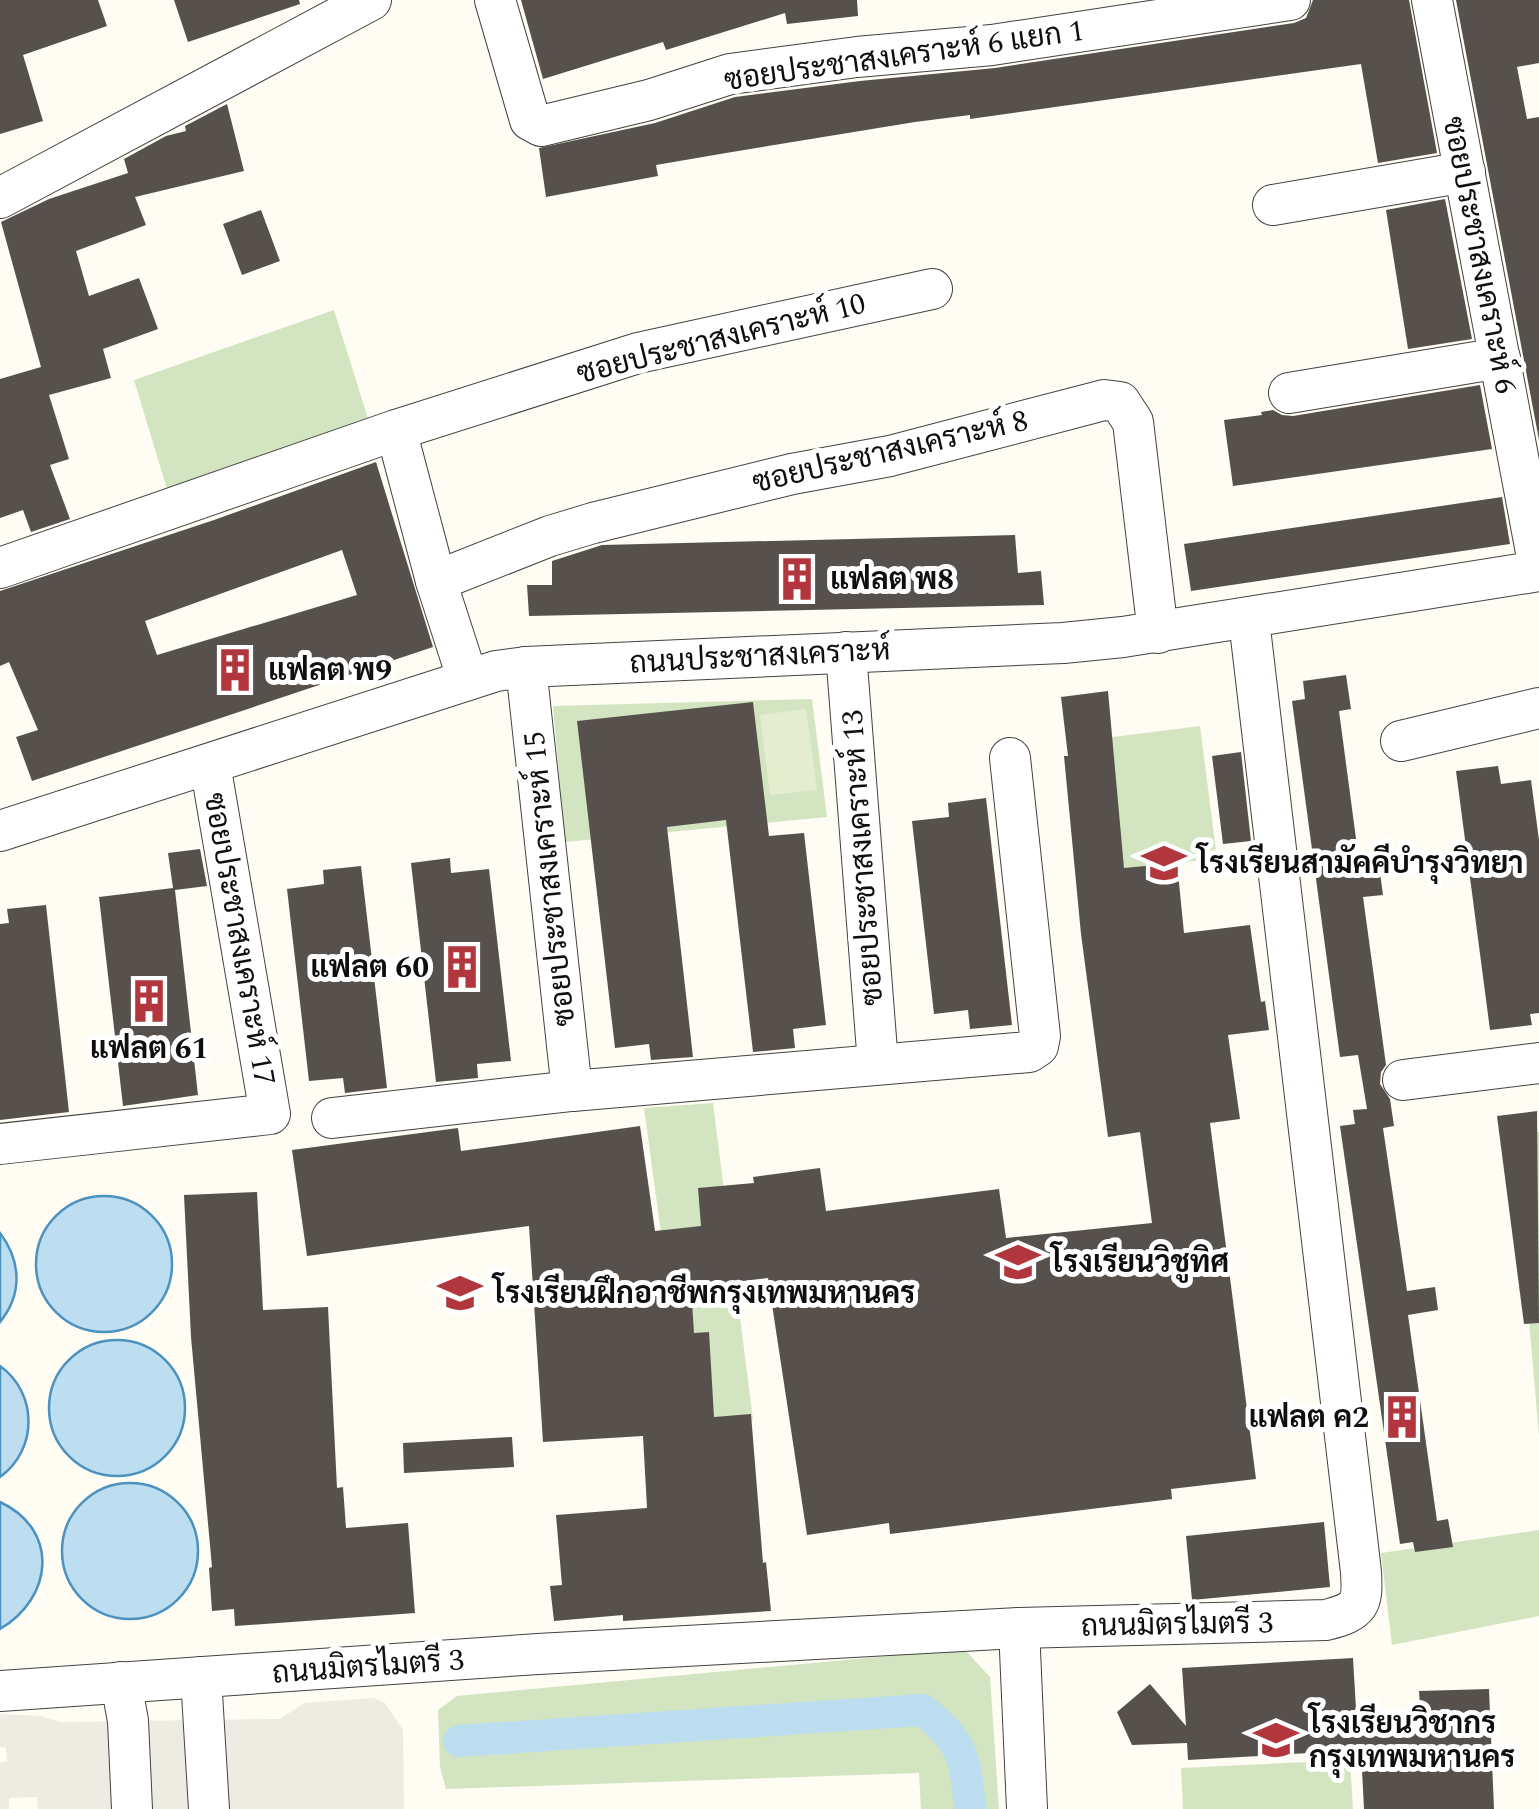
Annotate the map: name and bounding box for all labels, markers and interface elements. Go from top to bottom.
street label: ซอยประชาสงเคราะห์ 6 แยก 1 [721,8,1087,104]
street label: ซอยประชาสงเคราะห์ 6 [1430,113,1528,398]
street label: ซอยประชาสงเคราะห์ 10 [572,281,871,397]
street label: ซอยประชาสงเคราะห์ 8 [748,398,1032,506]
building icon: แฟลต พ8 [773,555,821,603]
place label: แฟลต พ8 [830,557,954,603]
street label: ถนนประชาสงเคราะห์ [628,627,892,687]
building icon: แฟลต พ9 [211,646,259,694]
place label: แฟลต พ9 [268,648,392,694]
street label: ซอยประชาสงเคราะห์ 13 [830,709,896,1007]
street label: ซอยประชาสงเคราะห์ 15 [512,729,588,1029]
street label: ซอยประชาสงเคราะห์ 17 [191,789,287,1089]
school or university icon: โรงเรียนสามัคคีบํารุงวิทยา [1140,839,1188,887]
place label: โรงเรียนสามัคคีบํารุงวิทยา [1195,841,1524,887]
building icon: แฟลต 60 [438,943,486,991]
place label: แฟลต 60 [310,945,429,991]
building icon: แฟลต 61 [125,977,173,1025]
place label: แฟลต 61 [90,1026,208,1072]
school or university icon: โรงเรียนวิชูทิศ [994,1238,1042,1286]
place label: โรงเรียนวิชูทิศ [1049,1240,1229,1286]
school or university icon: โรงเรียนฝึกอาชีพกรุงเทพมหานคร [436,1269,484,1317]
place label: โรงเรียนฝึกอาชีพกรุงเทพมหานคร [491,1271,915,1317]
building icon: แฟลต ค2 [1378,1393,1426,1441]
place label: แฟลต ค2 [1248,1395,1369,1441]
street label: ถนนมิตรไมตรี 3 [1081,1600,1273,1650]
street label: ถนนมิตรไมตรี 3 [271,1637,466,1697]
place label: โรงเรียนวิชากร กรุงเทพมหานคร [1307,1701,1515,1781]
school or university icon: โรงเรียนวิชากร กรุงเทพมหานคร [1252,1716,1300,1764]

